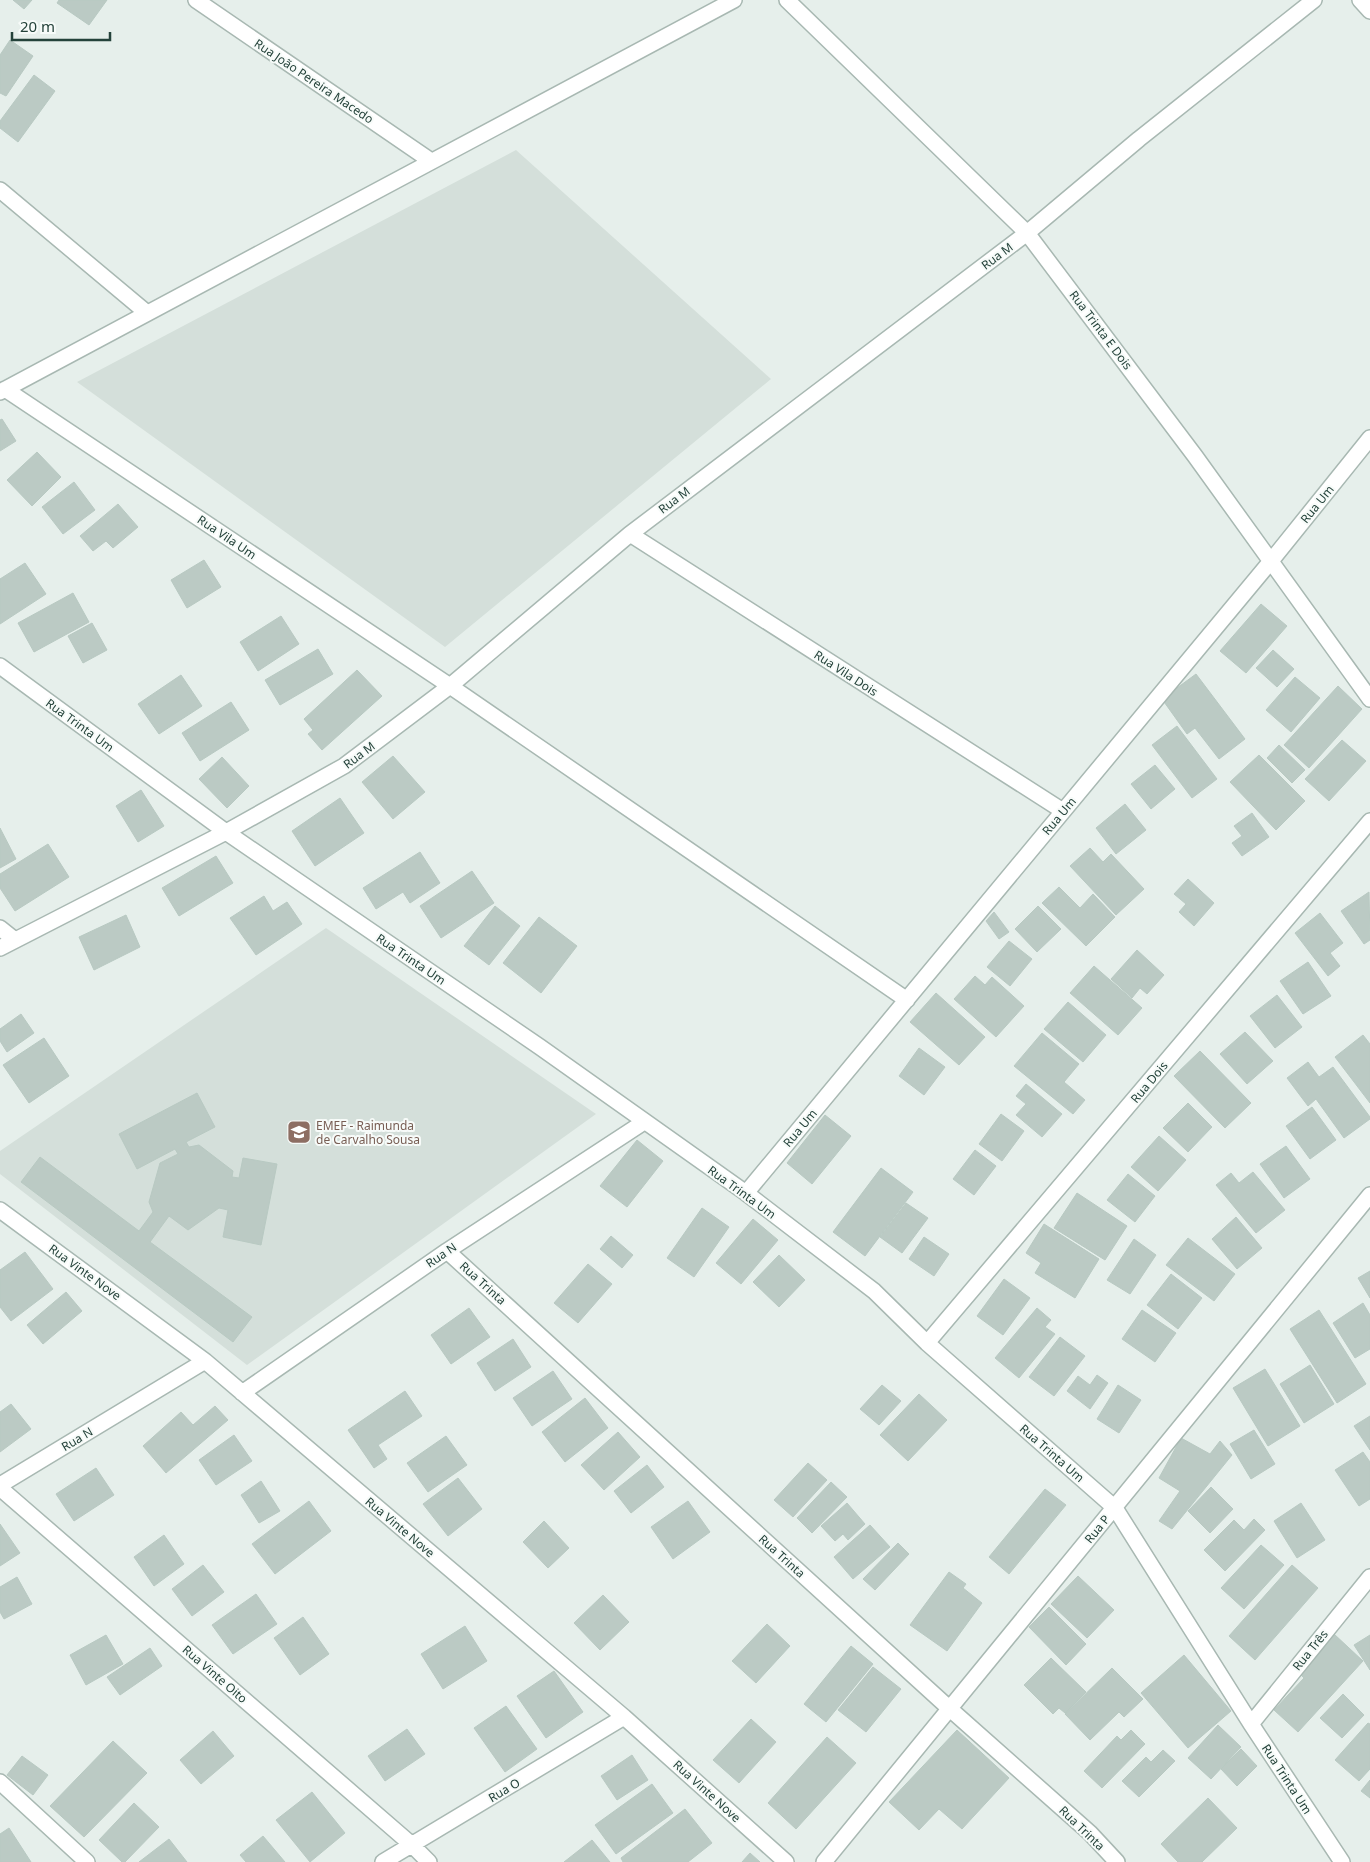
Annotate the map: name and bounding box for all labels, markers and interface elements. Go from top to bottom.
scale bar [12,10,110,42]
text: 20 m [20,16,55,36]
street label: Rua João Pereira Macedo [251,35,377,127]
street label: Rua M [978,238,1016,274]
street label: Rua Trinta E Dois [1066,287,1137,373]
street label: Rua Um [1296,481,1338,527]
street label: Rua M [655,482,693,518]
street label: Rua Vila Um [194,511,260,563]
street label: Rua Vila Dois [811,646,881,700]
street label: Rua Trinta Um [42,694,118,756]
street label: Rua M [340,737,378,773]
street label: Rua Um [1038,793,1080,839]
street label: Rua Trinta Um [373,929,449,989]
street label: Rua Dois [1127,1057,1172,1106]
street label: Rua Um [779,1105,821,1151]
place label: EMEF - Raimunda de Carvalho Sousa [316,1117,420,1148]
school or university icon: EMEF - Raimunda de Carvalho Sousa [286,1119,312,1145]
street label: Rua Trinta Um [704,1161,780,1223]
street label: Rua N [422,1238,460,1272]
street label: Rua Vinte Nove [45,1240,125,1304]
street label: Rua Trinta [456,1257,510,1309]
street label: Rua Trinta Um [1016,1420,1088,1486]
street label: Rua N [58,1423,96,1455]
street label: Rua Vinte Nove [362,1493,438,1561]
street label: Rua P [1080,1511,1114,1547]
street label: Rua Trinta [755,1530,809,1582]
street label: Rua Três [1288,1626,1332,1674]
street label: Rua Vinte Oito [179,1641,251,1707]
street label: Rua Trinta Um [1258,1741,1316,1817]
street label: Rua Vinte Nove [669,1756,745,1826]
street label: Rua O [485,1774,523,1806]
street label: Rua Trinta [1055,1802,1109,1854]

